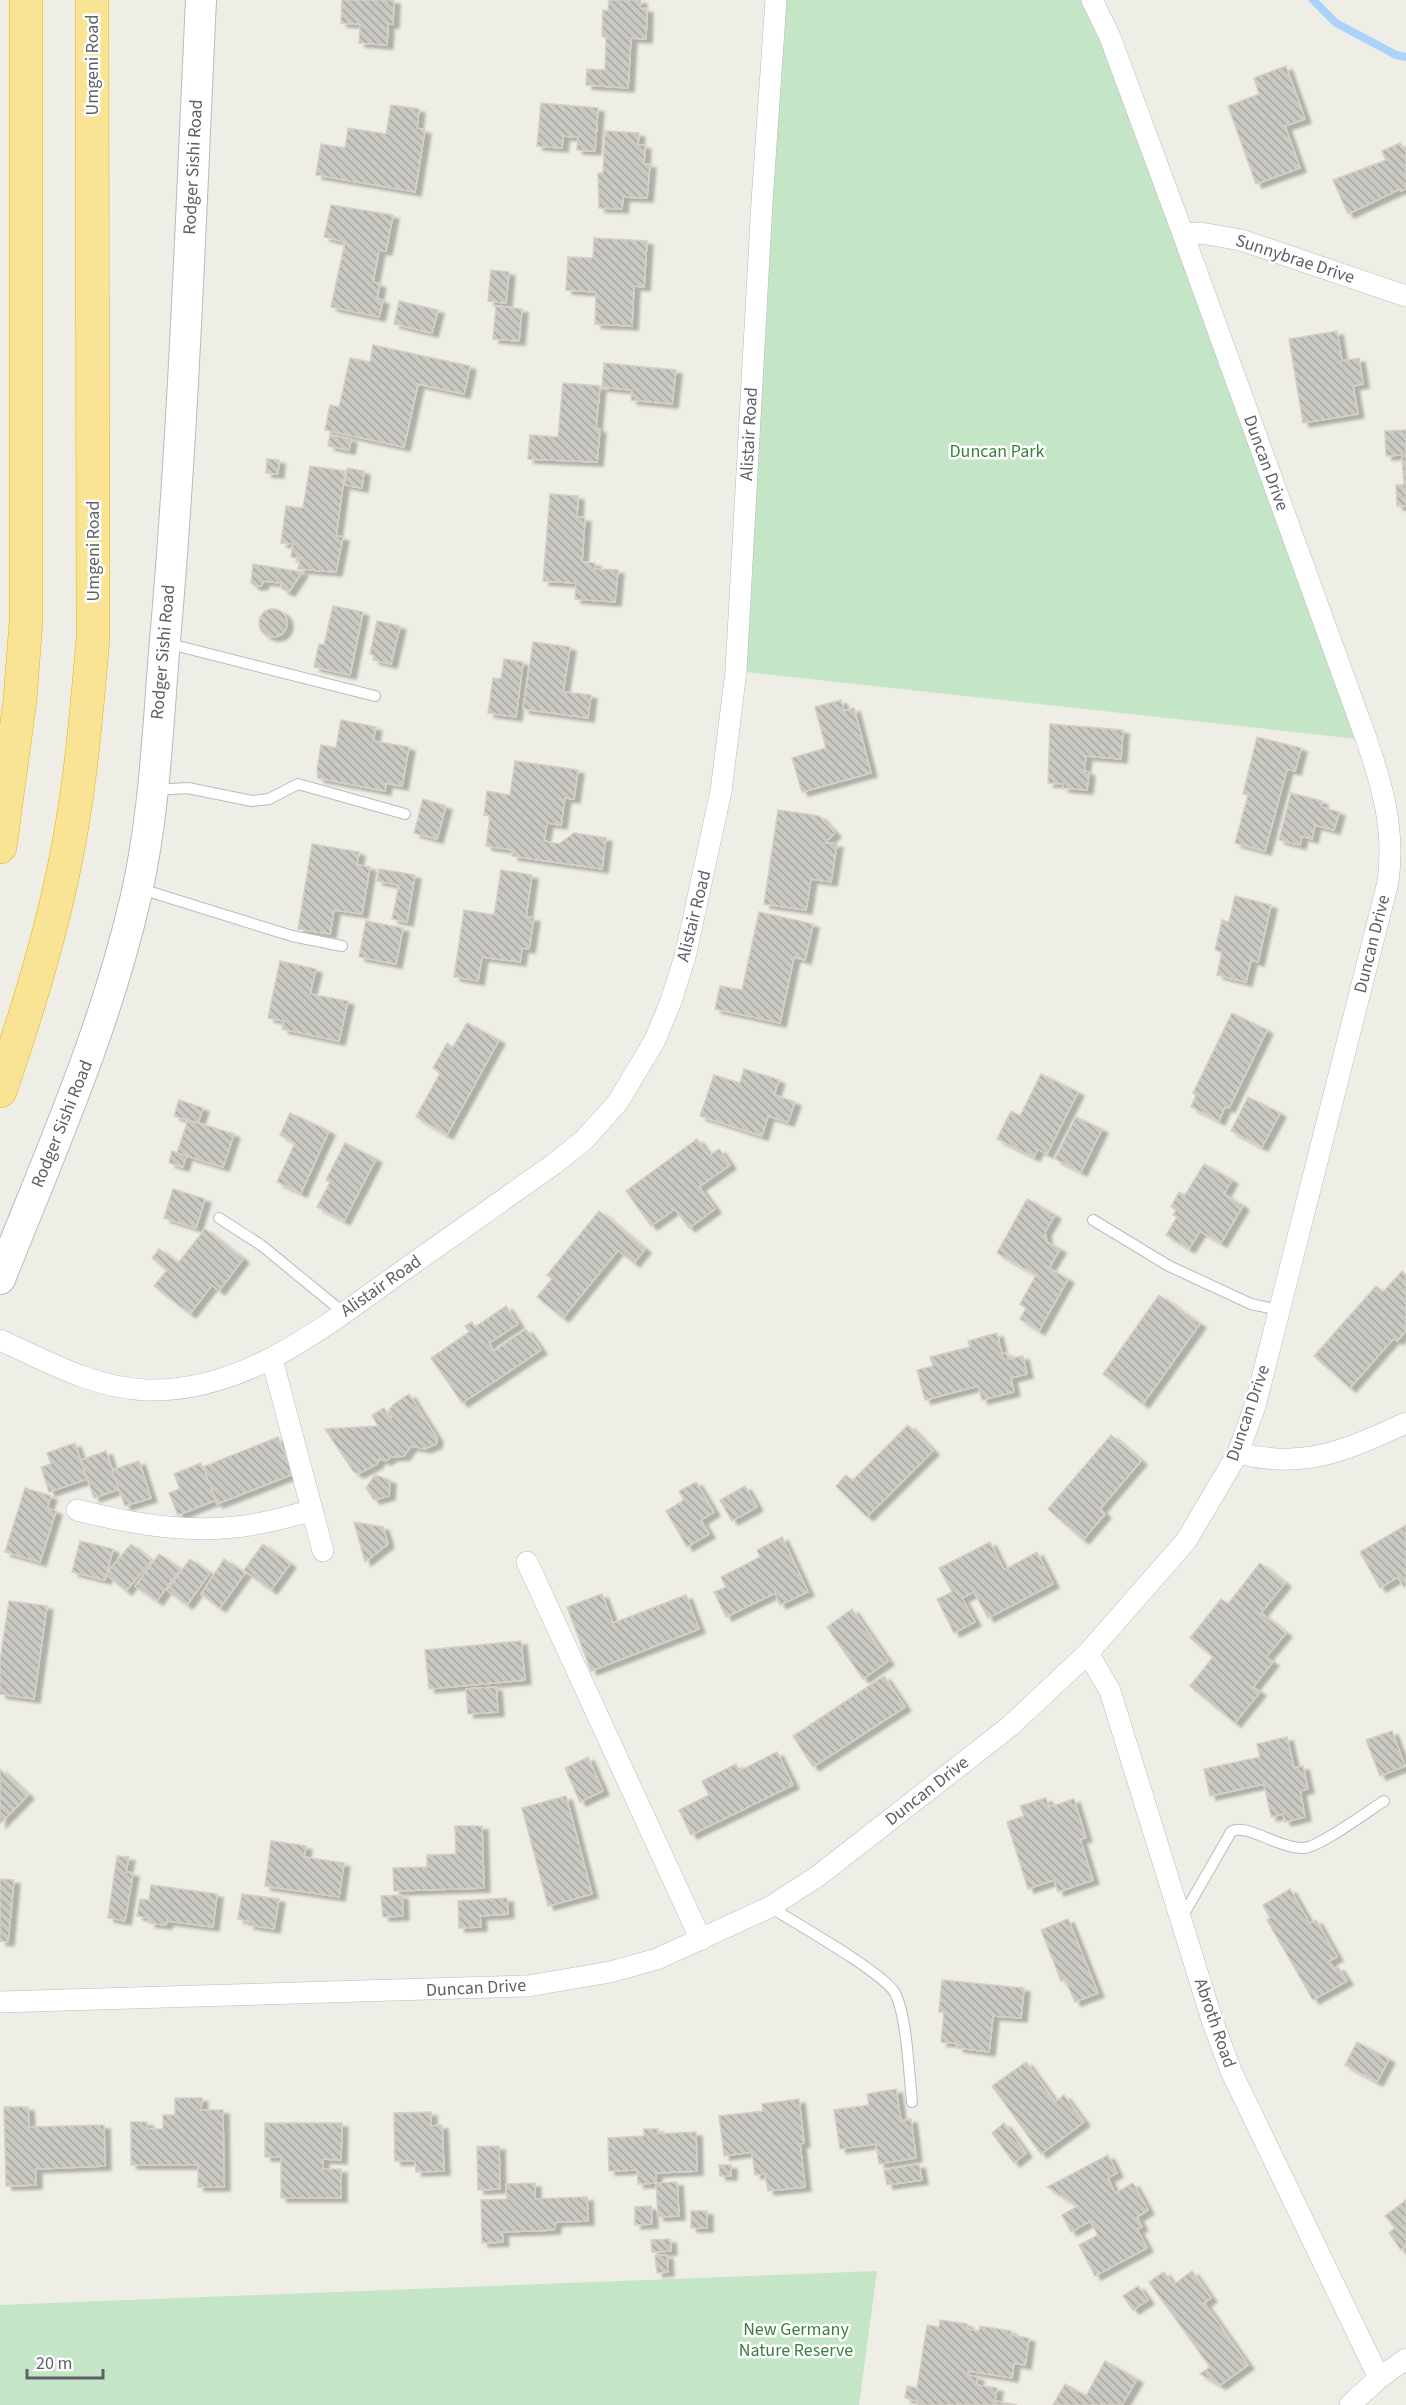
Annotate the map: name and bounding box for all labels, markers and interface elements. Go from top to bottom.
street label: Umgeni Road [80,15,105,115]
street label: Rodger Sishi Road [177,99,209,235]
street label: Sunnybrae Drive [1232,228,1358,290]
street label: Alistair Road [734,387,764,481]
street label: Duncan Drive [1237,412,1295,514]
park label: Duncan Park [950,439,1045,464]
street label: Umgeni Road [81,501,106,601]
street label: Rodger Sishi Road [145,583,181,721]
street label: Alistair Road [671,868,717,964]
street label: Duncan Drive [1348,892,1396,996]
street label: Rodger Sishi Road [25,1057,99,1191]
street label: Alistair Road [335,1249,427,1323]
street label: Duncan Drive [1220,1361,1276,1464]
street label: Duncan Drive [880,1750,974,1832]
street label: Duncan Drive [425,1973,527,2003]
street label: Abroth Road [1188,1975,1242,2071]
park label: New Germany Nature Reserve [739,2317,853,2363]
scale bar [27,2342,104,2380]
text: 20 m [36,2351,72,2376]

